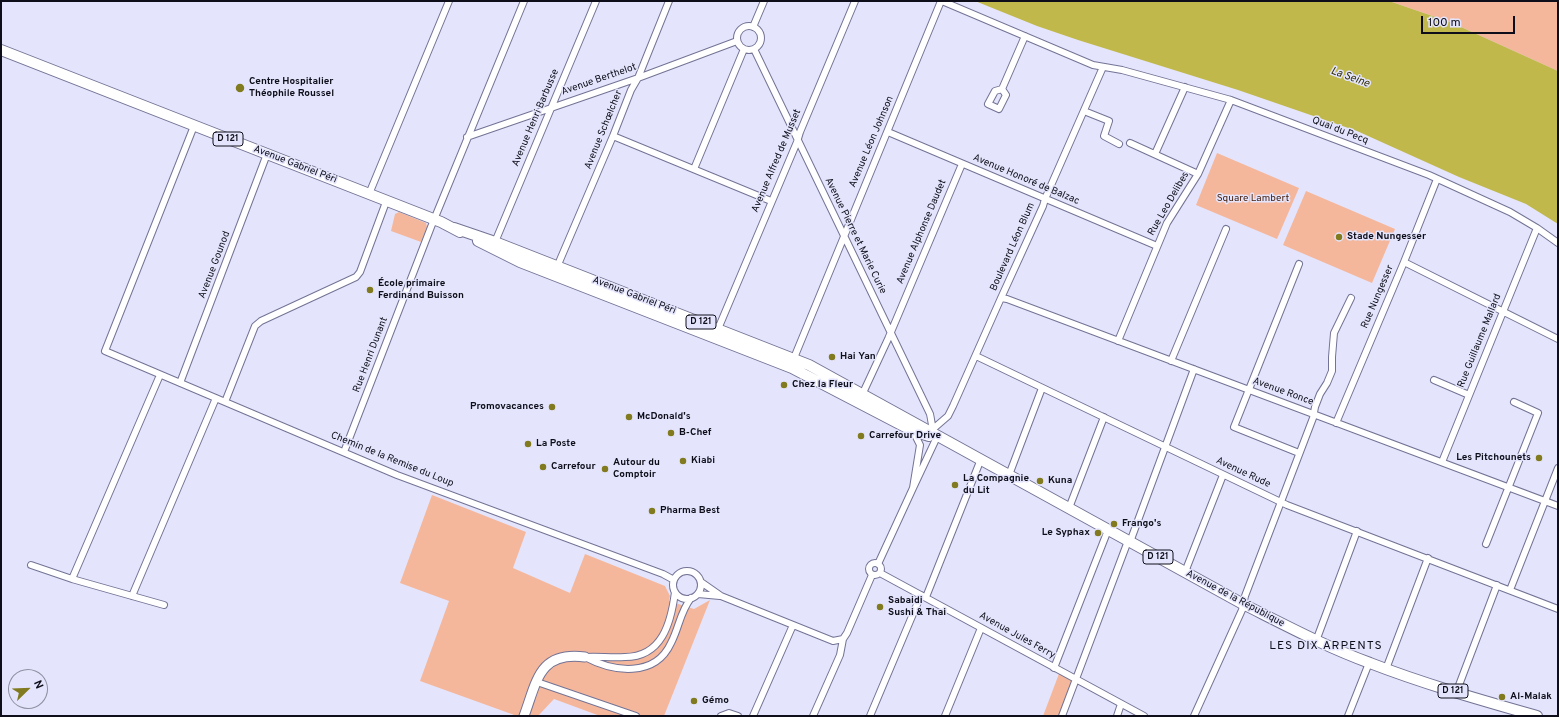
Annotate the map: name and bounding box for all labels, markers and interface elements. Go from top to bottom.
scale bar [1423,8,1517,34]
text: 100 m [1428,15,1461,31]
street label: Avenue Berthelot [560,62,638,98]
water label: La Seine [1329,65,1371,91]
street label: Avenue Henri Barbusse [510,68,562,168]
place label: Centre Hospitalier Théophile Roussel [249,76,334,100]
marker: Centre Hospitalier Théophile Roussel [234,82,246,94]
street label: Avenue Schœlcher [583,89,625,171]
street label: Avenue Léon Johnson [847,94,897,190]
street label: Avenue Alfred de Musset [750,108,804,214]
street label: Quai du Pecq [1310,115,1370,147]
road number: D 121 [213,132,243,146]
street label: Avenue Gabriel Péri [252,144,338,186]
street label: Avenue Honoré de Balzac [971,152,1081,208]
street label: Rue Leo Delibes [1146,170,1192,238]
street label: Avenue Pierre et Marie Curie [822,176,888,296]
street label: Avenue Alphonse Daudet [895,178,949,286]
park label: Square Lambert [1217,193,1289,205]
street label: Boulevard Léon Blum [988,201,1038,293]
street label: Avenue Gounod [197,230,233,300]
place label: Stade Nungesser [1347,231,1426,243]
marker: Stade Nungesser [1334,232,1344,242]
street label: Rue Nungesser [1359,263,1397,331]
street label: Avenue Gabriel Péri [591,275,677,317]
place label: École primaire Ferdinand Buisson [378,278,464,302]
marker: École primaire Ferdinand Buisson [365,285,375,295]
street label: Rue Guillaume Mallard [1456,292,1504,390]
road number: D 121 [686,315,716,329]
street label: Rue Henri Dunant [351,316,391,394]
place label: Hai Yan [840,351,876,363]
marker: Hai Yan [827,352,837,362]
street label: Avenue Ronce [1251,375,1315,409]
place label: Chez la Fleur [792,379,853,391]
marker: Chez la Fleur [779,380,789,390]
place label: Promovacances [470,401,544,413]
marker: Promovacances [547,402,557,412]
place label: McDonald's [637,411,691,423]
marker: McDonald's [624,412,634,422]
place label: B-Chef [679,427,711,439]
marker: B-Chef [666,428,676,438]
street label: Chemin de la Remise du Loup [329,430,455,490]
place label: Carrefour Drive [869,430,941,442]
marker: Carrefour Drive [856,431,866,441]
place label: La Poste [536,438,576,450]
marker: La Poste [523,439,533,449]
place label: Les Pitchounets [1456,452,1531,464]
marker: Les Pitchounets [1534,453,1544,463]
place label: Kiabi [691,455,715,467]
street label: Avenue Rude [1214,455,1272,491]
marker: Kiabi [678,456,688,466]
place label: Autour du Comptoir [613,457,660,480]
place label: Carrefour [551,461,596,473]
marker: Carrefour [538,462,548,472]
marker: Autour du Comptoir [600,464,610,474]
place label: La Compagnie du Lit [963,473,1029,496]
place label: Kuna [1048,475,1072,487]
marker: Kuna [1035,476,1045,486]
marker: La Compagnie du Lit [950,480,960,490]
place label: Pharma Best [660,505,720,517]
marker: Pharma Best [647,506,657,516]
place label: Frango's [1122,518,1161,530]
marker: Frango's [1109,519,1119,529]
place label: Le Syphax [1042,527,1090,539]
marker: Le Syphax [1093,528,1103,538]
road number: D 121 [1143,550,1173,564]
street label: Avenue de la République [1184,568,1286,630]
place label: Sabaidi Sushi & Thai [888,595,946,618]
marker: Sabaidi Sushi & Thai [875,602,885,612]
street label: Avenue Jules Ferry [977,610,1057,662]
district label: LES DIX ARPENTS [1269,640,1383,654]
north arrow [8,669,48,709]
text: N [30,678,46,691]
road number: D 121 [1438,684,1468,698]
place label: Al-Malak [1510,691,1552,703]
marker: Al-Malak [1497,692,1507,702]
place label: Gémo [702,695,729,707]
marker: Gémo [689,696,699,706]

